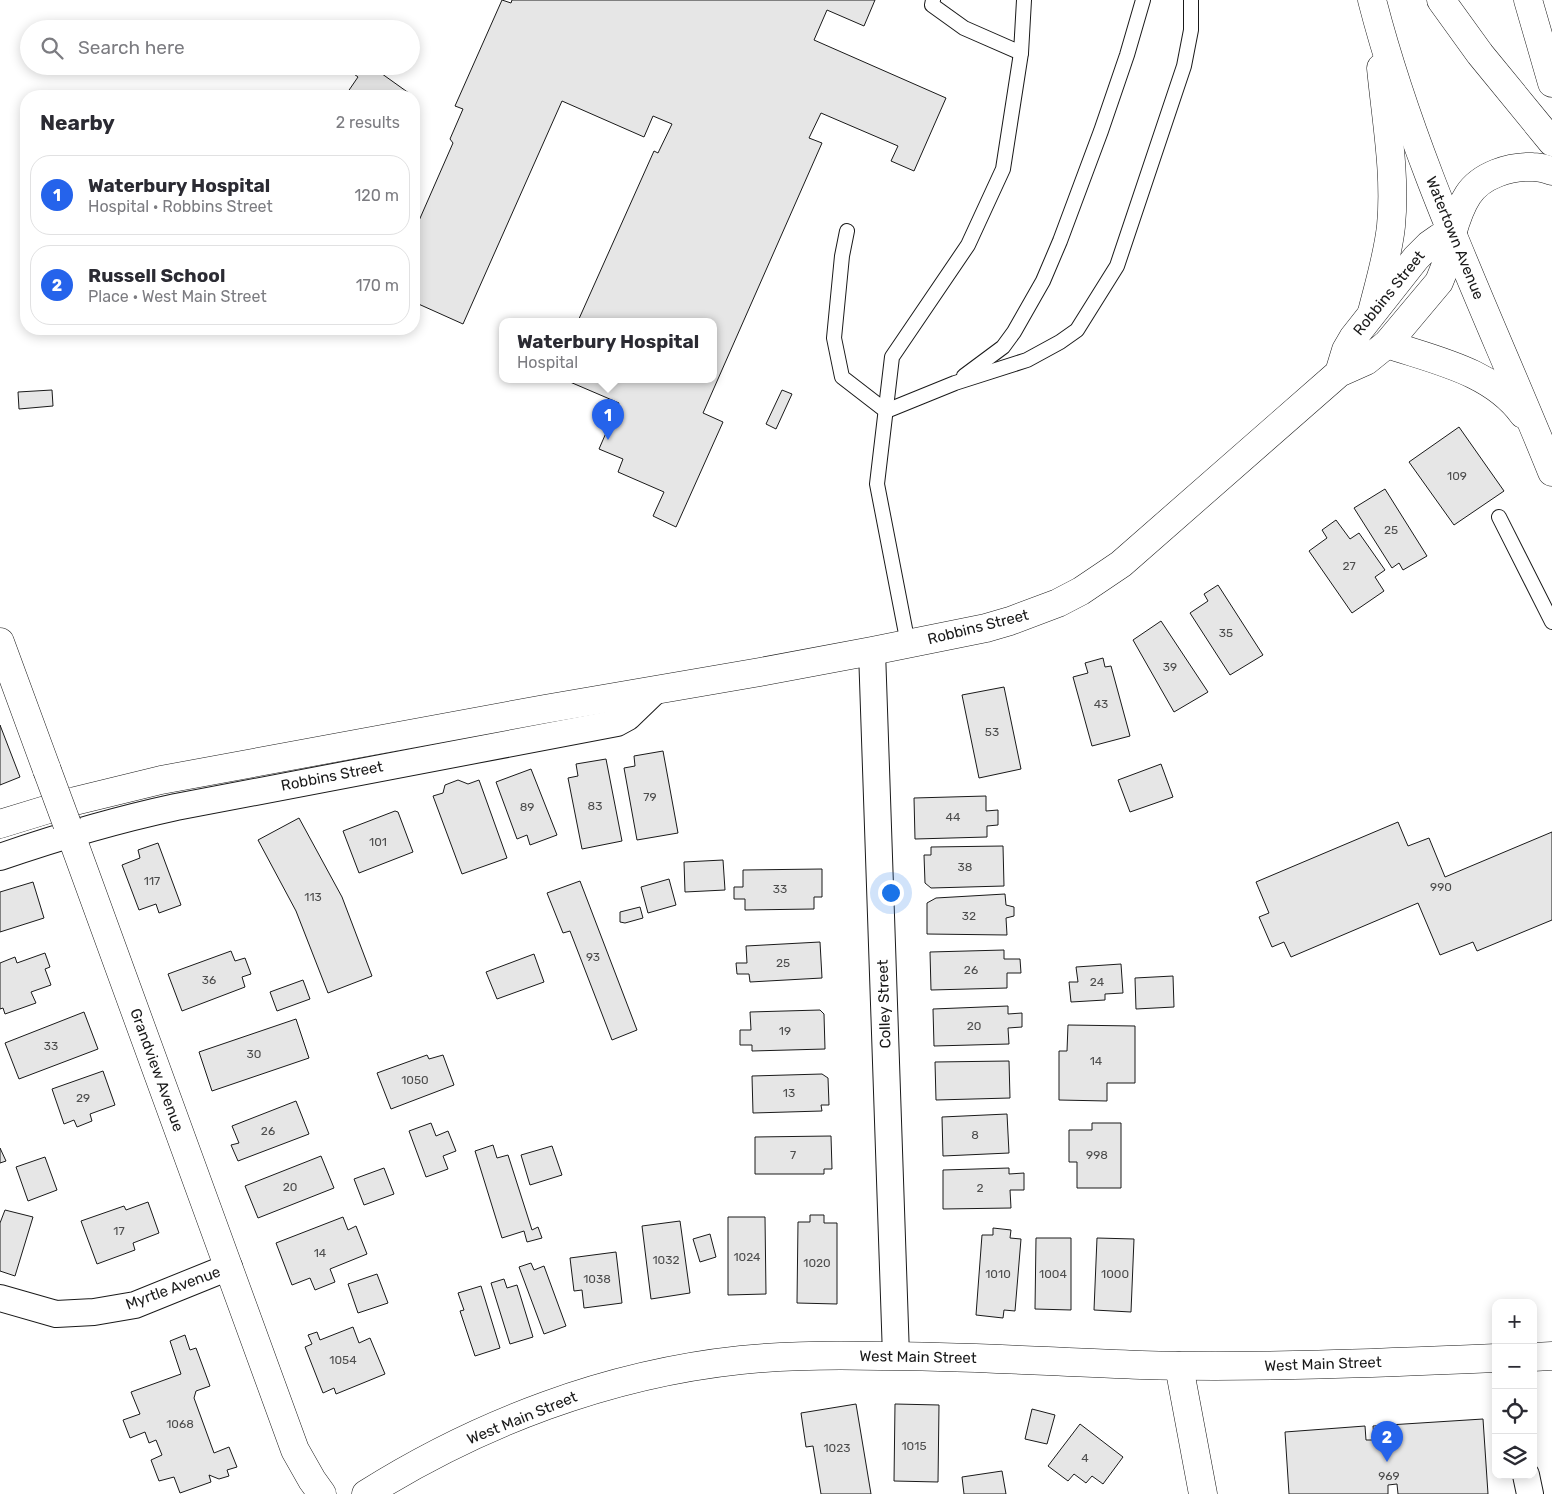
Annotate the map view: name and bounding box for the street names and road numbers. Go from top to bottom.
street label: Watertown Avenue [1422,174,1488,302]
street label: Robbins Street [1349,247,1429,339]
street label: Robbins Street [926,606,1031,648]
street label: Robbins Street [279,757,385,795]
street label: Colley Street [873,959,895,1049]
street label: Grandview Avenue [126,1006,188,1134]
street label: Myrtle Avenue [123,1263,223,1313]
street label: West Main Street [859,1347,977,1367]
street label: West Main Street [1264,1353,1382,1375]
street label: West Main Street [464,1388,580,1448]

